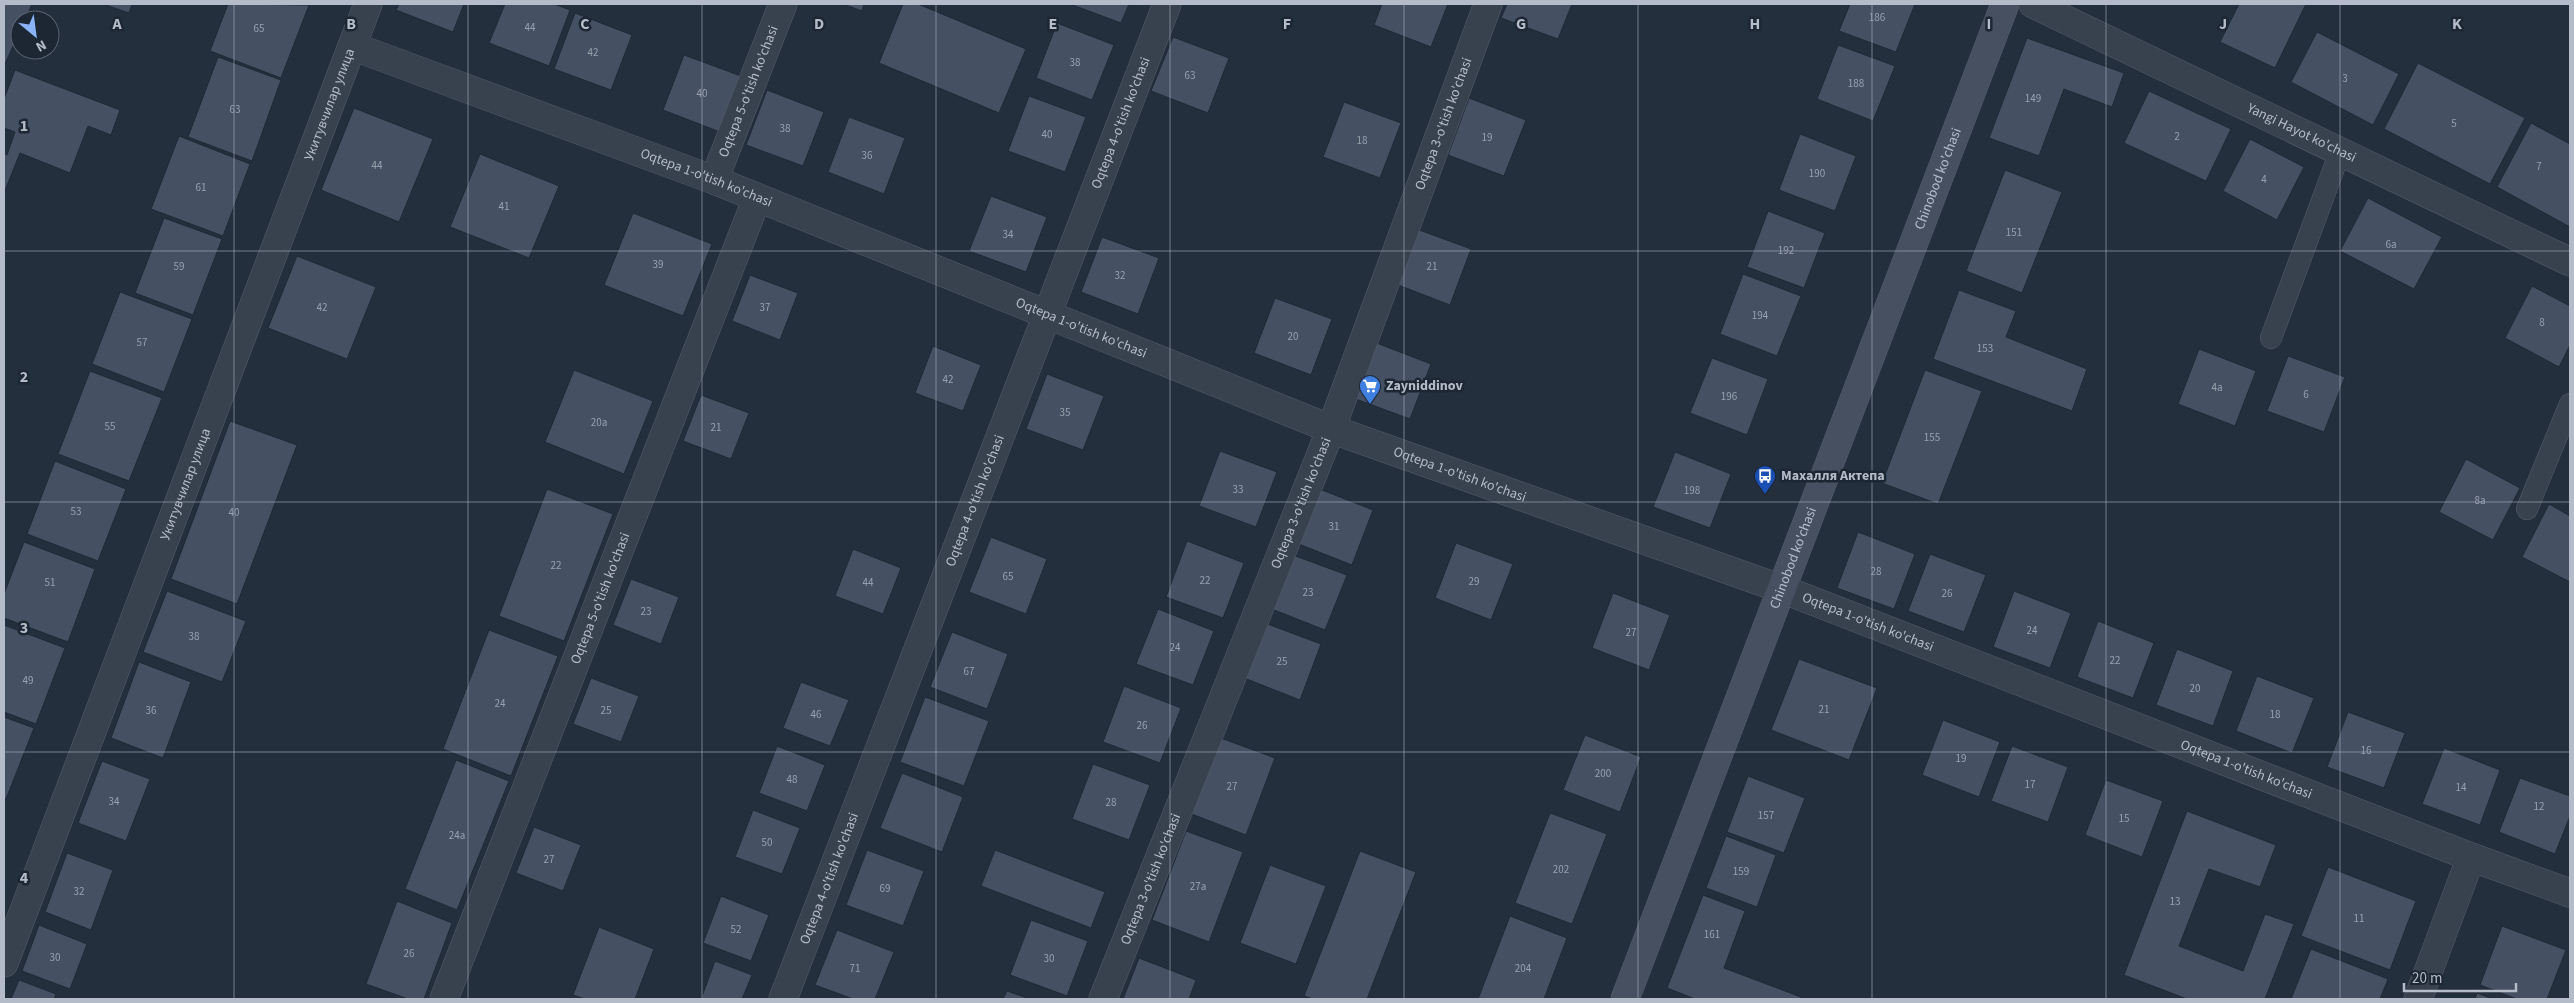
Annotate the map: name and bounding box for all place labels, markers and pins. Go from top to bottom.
supermarket icon: Zayniddinov [1358,374,1382,405]
place label: Zayniddinov [1386,376,1464,396]
bus stop icon: Махалля Актепа [1753,464,1777,495]
place label: Махалля Актепа [1781,466,1885,486]

